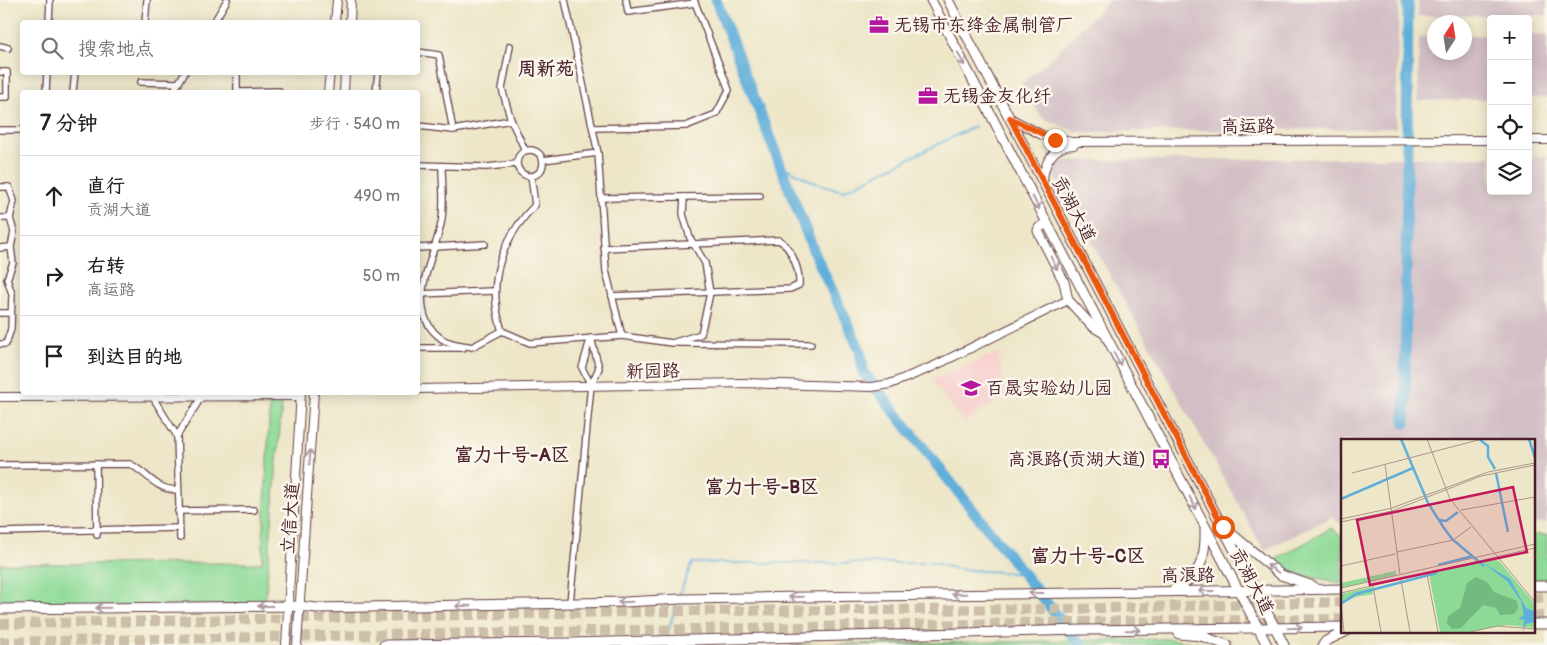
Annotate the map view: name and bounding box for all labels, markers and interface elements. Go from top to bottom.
office icon: 无锡市东绛金属制管厂 [868,14,890,36]
place label: 无锡市东绛金属制管厂 [894,14,1074,37]
north arrow [1427,15,1472,60]
map controls [1487,15,1532,195]
button: + [1487,15,1532,60]
search box [20,20,420,75]
icon: search [38,34,66,62]
text: 搜索地点 [78,37,154,61]
one-way arrow [957,51,966,66]
district label: 周新苑 [517,57,575,81]
button: − [1487,60,1532,105]
office icon: 无锡金友化纤 [917,85,939,107]
place label: 无锡金友化纤 [943,85,1051,108]
button: locate [1487,105,1532,150]
text: 7 分钟 [40,110,98,137]
text: 步行 · 540 m [309,114,400,134]
street label: 高运路 [1221,115,1275,138]
route end [1044,129,1067,152]
button: layers [1487,150,1532,195]
street label: 贡湖大道 [1047,172,1101,246]
text: 直行 [87,174,125,198]
icon: ahead [40,182,68,210]
text: 490 m [354,186,400,206]
one-way arrow [1032,195,1041,210]
text: 贡湖大道 [87,200,151,220]
text: 右转 [87,254,125,278]
one-way arrow [1050,256,1060,271]
icon: right [40,262,68,290]
text: 50 m [363,266,400,286]
text: 高运路 [87,280,135,300]
icon: arrive [40,342,68,370]
text: 到达目的地 [87,345,182,369]
one-way arrow [1113,351,1122,366]
street label: 新园路 [626,360,680,383]
school or university icon: 百晟实验幼儿园 [960,377,982,399]
place label: 百晟实验幼儿园 [986,377,1112,400]
inset map [1341,439,1534,632]
district label: 富力十号-A区 [454,443,570,467]
place label: 高浪路(贡湖大道) [1008,448,1146,471]
bus stop icon: 高浪路(贡湖大道) [1150,448,1172,470]
one-way arrow [305,449,314,465]
district label: 富力十号-B区 [705,475,819,499]
street label: 立信大道 [277,481,304,555]
one-way arrow [1188,495,1198,510]
route start [1212,516,1235,539]
district label: 富力十号-C区 [1031,544,1145,568]
street label: 贡湖大道 [1225,544,1279,618]
street label: 高浪路 [1161,564,1215,587]
one-way arrow [1266,564,1280,574]
one-way arrow [1198,586,1214,596]
one-way arrow [1028,588,1044,598]
one-way arrow [951,589,967,599]
one-way arrow [788,592,804,602]
one-way arrow [617,597,634,607]
one-way arrow [455,601,471,611]
one-way arrow [258,602,274,611]
one-way arrow [95,603,112,613]
one-way arrow [1287,624,1303,633]
one-way arrow [1124,625,1141,635]

